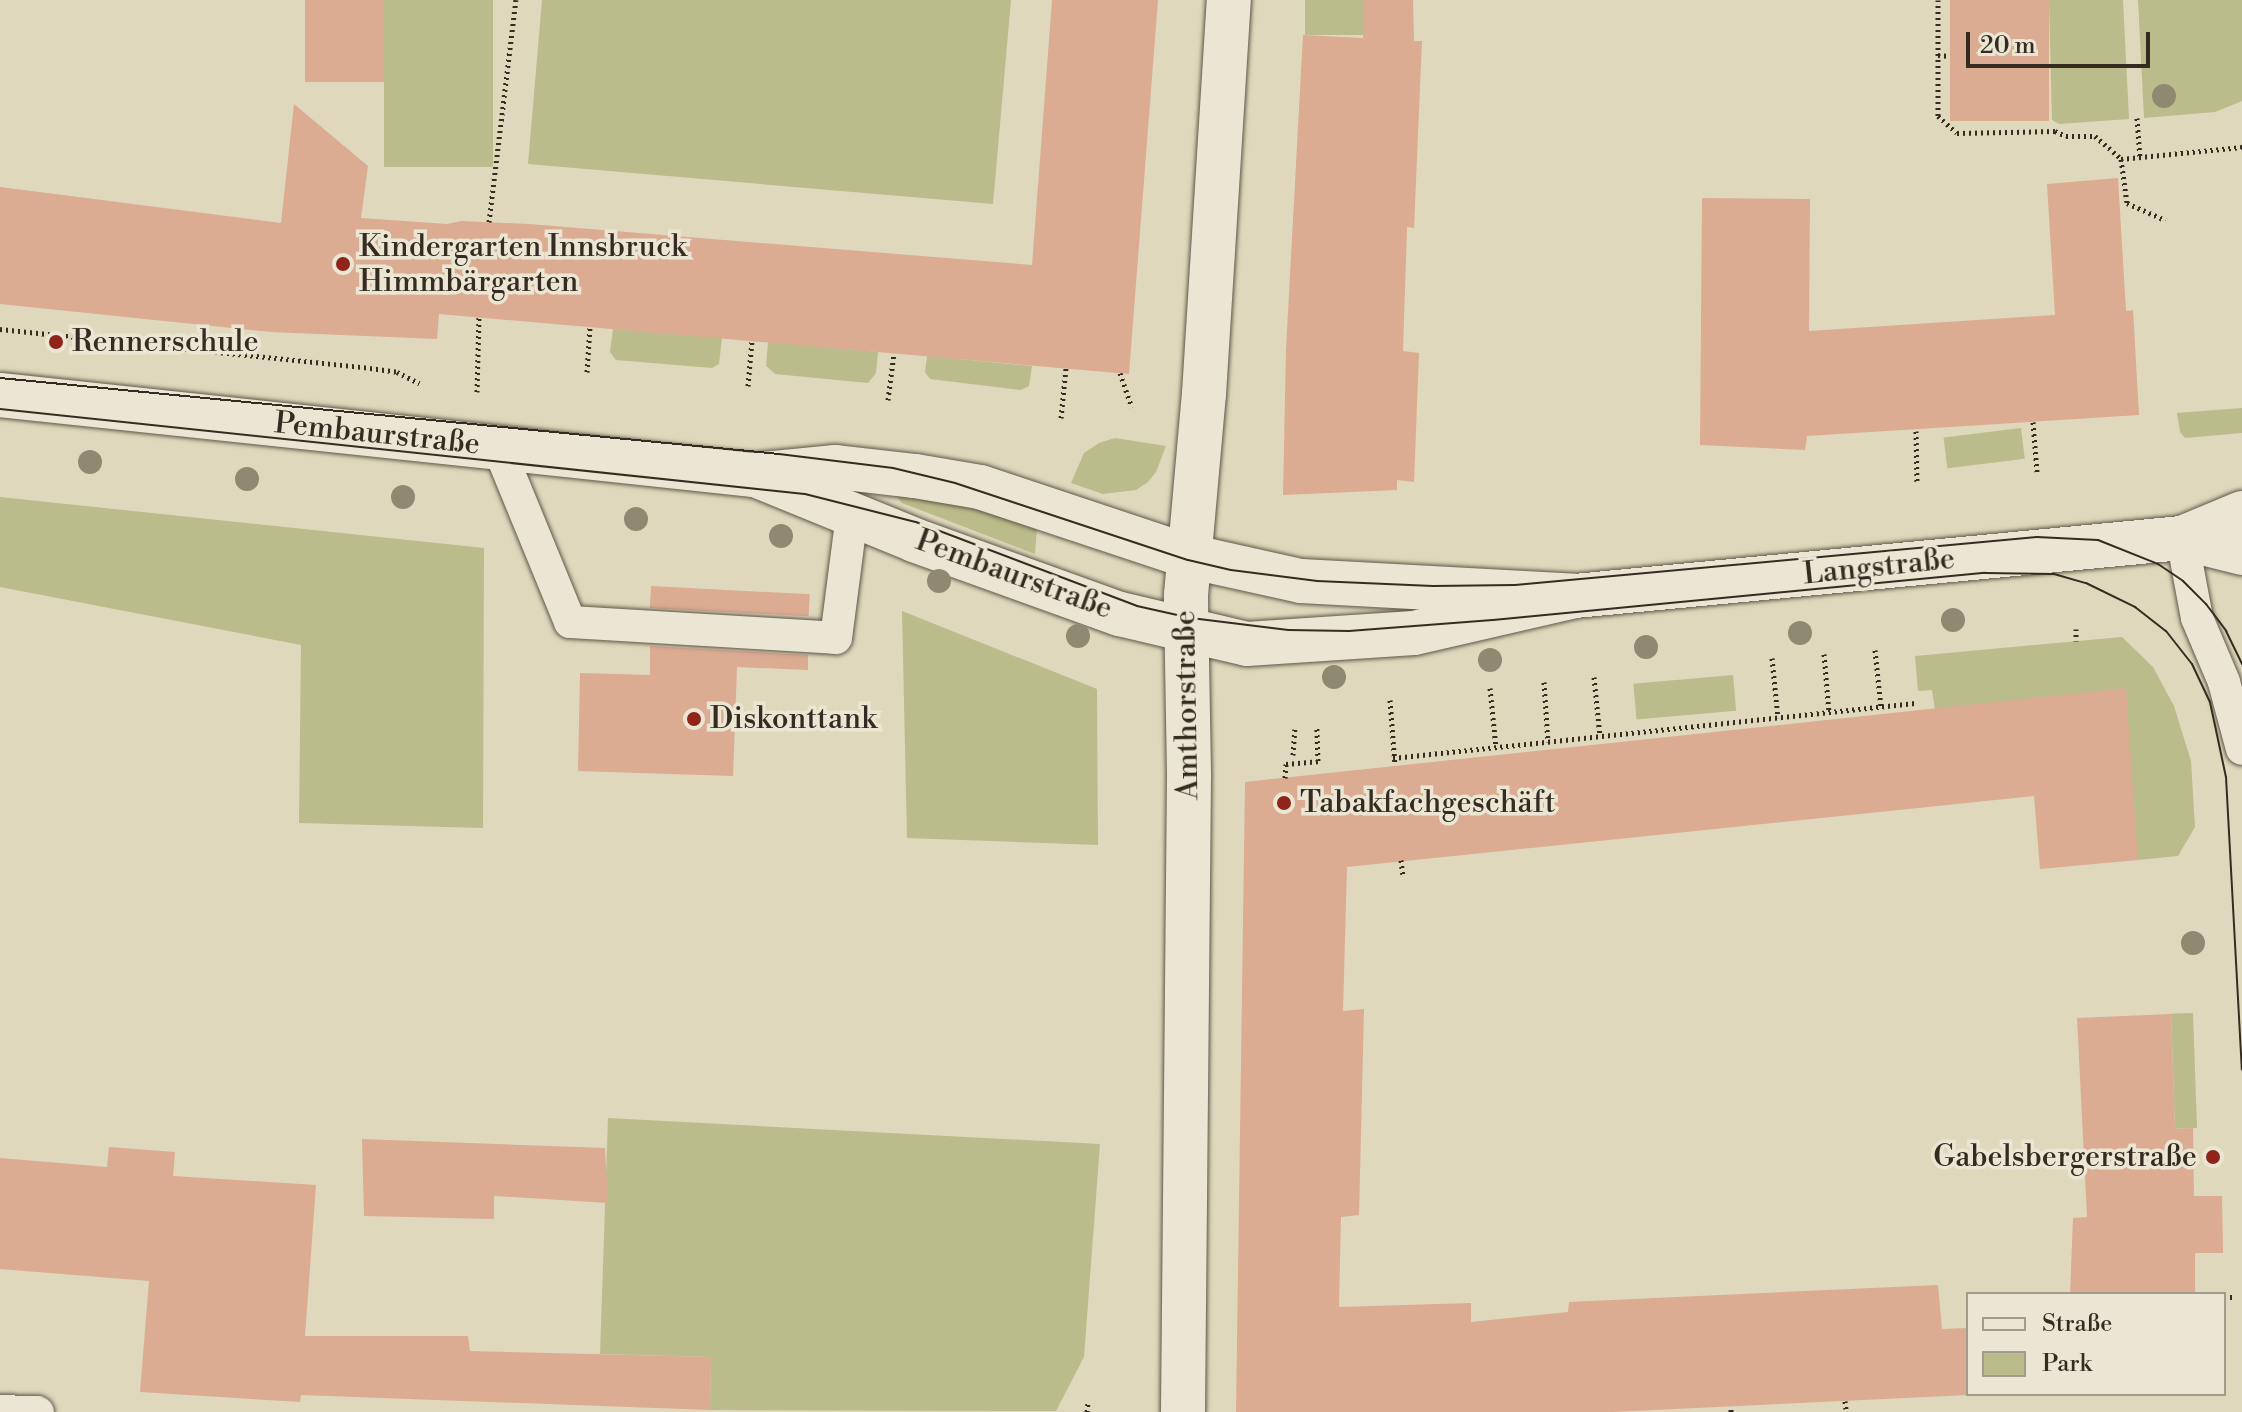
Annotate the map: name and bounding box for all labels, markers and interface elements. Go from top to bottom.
scale bar [1970,16,2154,66]
text: 20 m [1980,31,2036,61]
place label: Kindergarten Innsbruck Himmbärgarten [359,229,687,300]
marker: Kindergarten Innsbruck Himmbärgarten [334,255,352,273]
place label: Rennerschule [72,324,259,360]
marker: Rennerschule [47,333,65,351]
street label: Pembaurstraße [272,405,482,463]
street label: Pembaurstraße [911,523,1117,627]
street label: Langstraße [1801,541,1957,593]
street label: Amthorstraße [1167,610,1207,800]
place label: Diskonttank [710,701,877,737]
marker: Diskonttank [685,710,703,728]
place label: Tabakfachgeschäft [1300,785,1555,821]
marker: Tabakfachgeschäft [1275,794,1293,812]
place label: Gabelsbergerstraße [1933,1139,2197,1175]
marker: Gabelsbergerstraße [2204,1148,2222,1166]
legend [1966,1292,2226,1396]
text: Straße [2042,1309,2112,1339]
text: Park [2042,1349,2092,1379]

